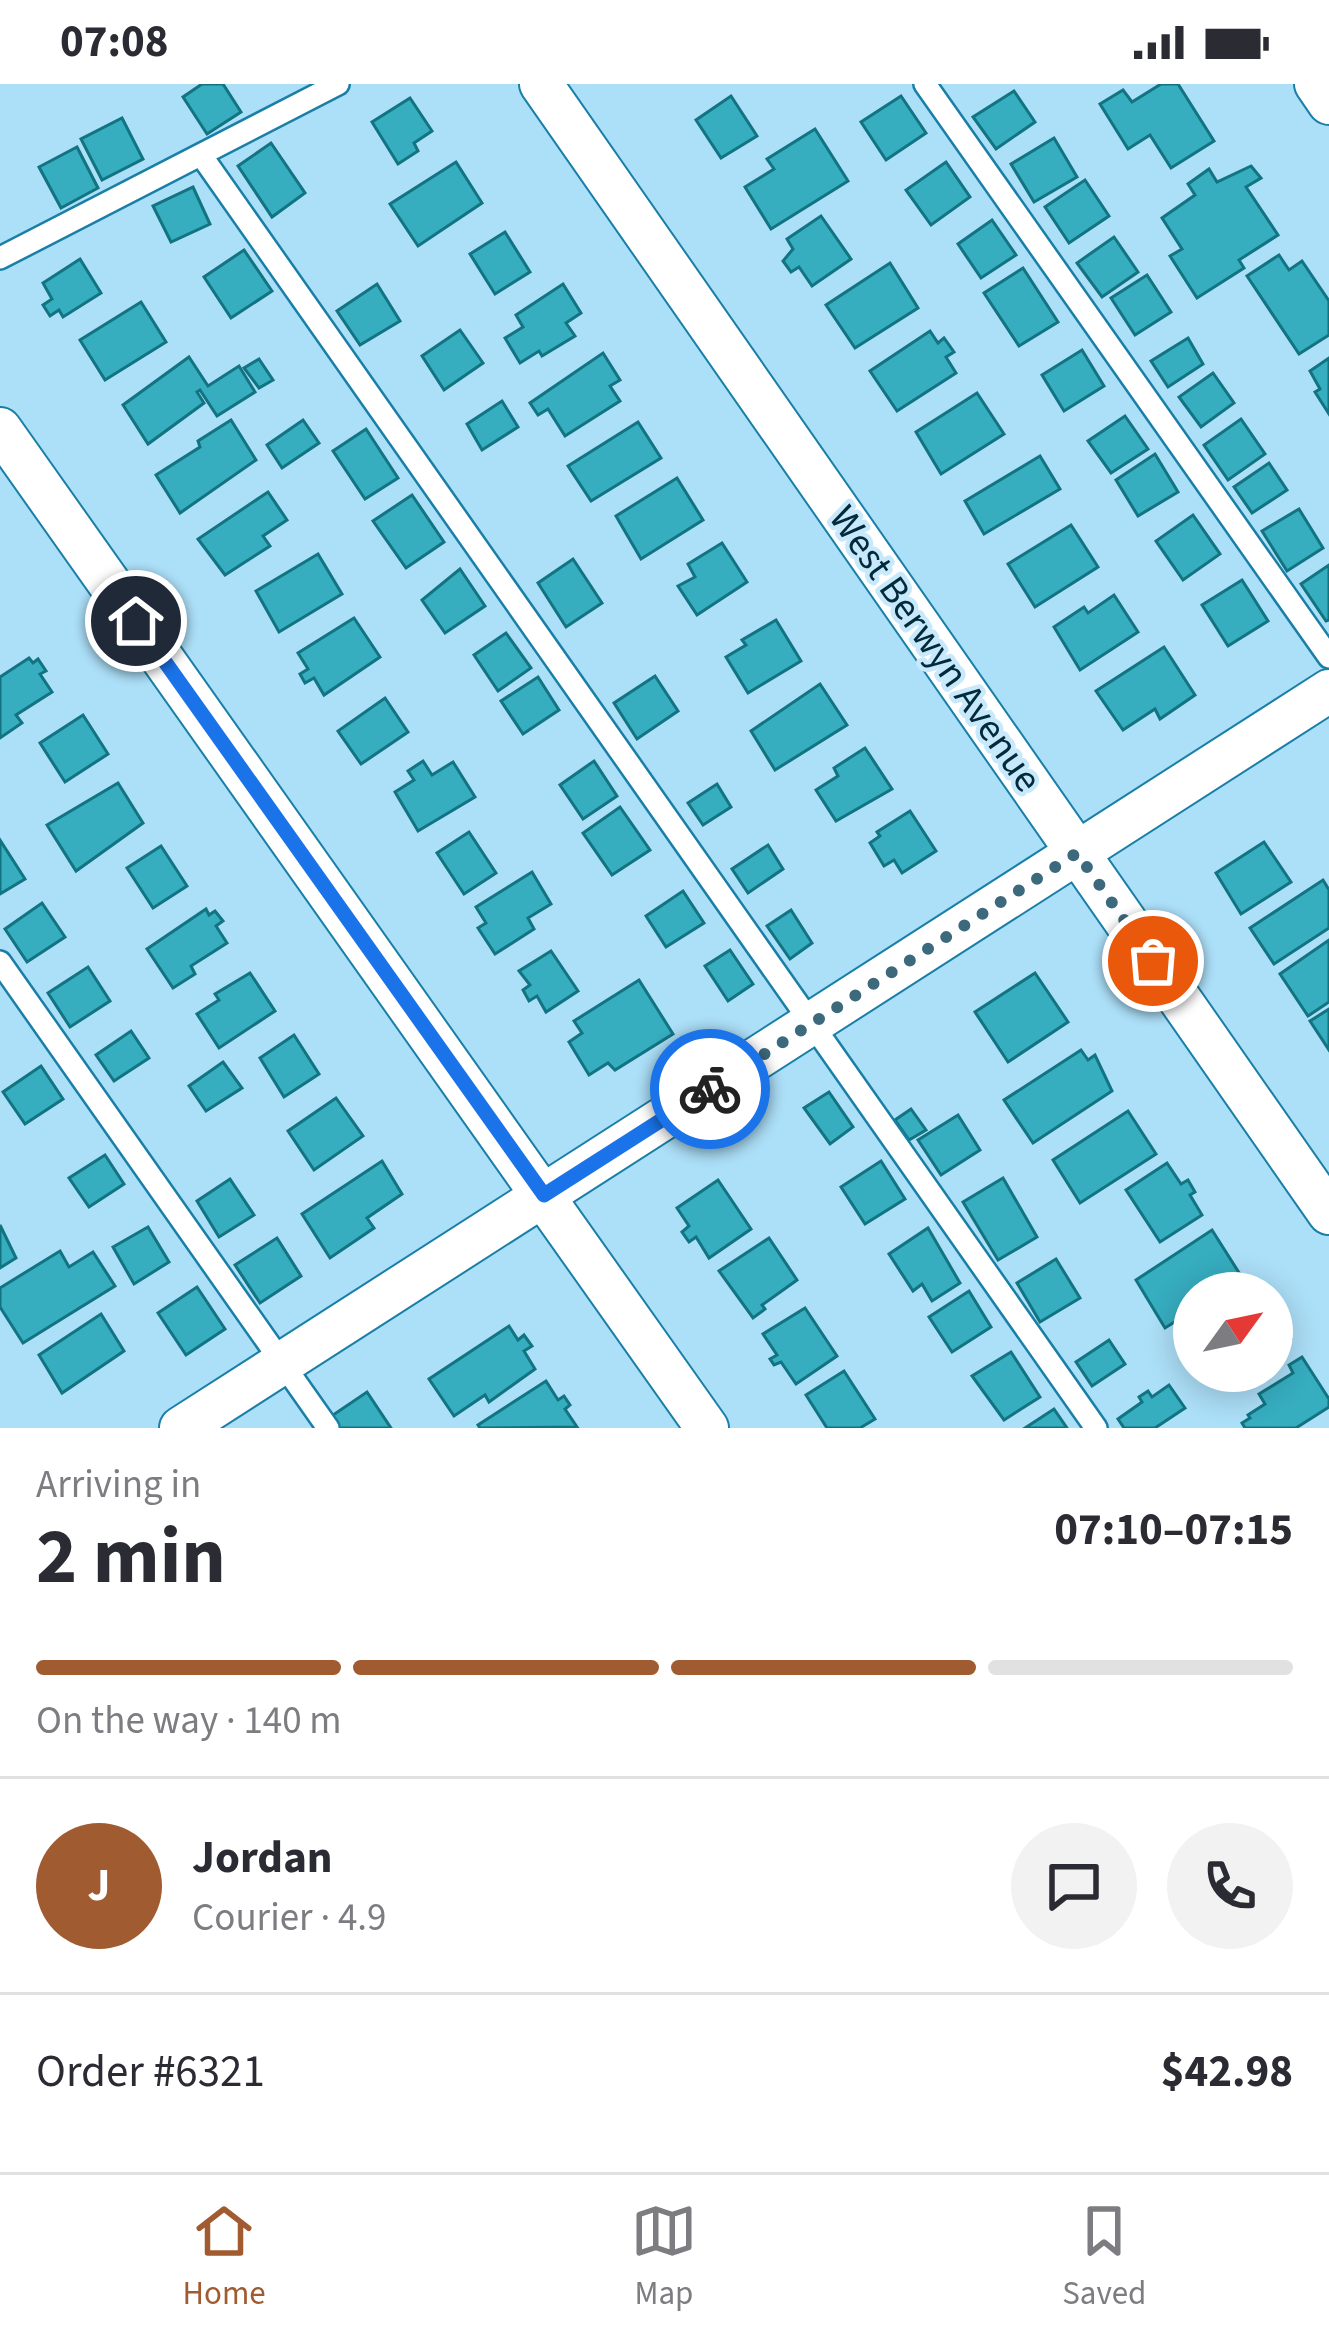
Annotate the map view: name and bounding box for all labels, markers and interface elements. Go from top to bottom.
text: 07:08 [60,10,169,74]
street label: West Berwyn Avenue [815,494,1055,804]
pin [85,570,187,672]
icon: home [103,588,169,654]
pin [1102,910,1204,1012]
icon: bag [1120,928,1186,994]
courier [650,1029,770,1149]
icon: bike [677,1056,743,1122]
north arrow [1173,1272,1293,1392]
map controls [1173,1272,1293,1392]
text: Arriving in [36,1457,201,1513]
text: 07:10–07:15 [1054,1498,1293,1562]
text: 2 min [36,1502,226,1613]
text: On the way · 140 m [36,1693,342,1749]
button: chat [1011,1823,1137,1949]
button: phone [1167,1823,1293,1949]
text: Jordan [192,1826,333,1890]
text: J [88,1854,110,1918]
text: Courier · 4.9 [192,1890,386,1946]
text: Order #6321 [36,2040,265,2104]
text: $42.98 [1161,2040,1293,2104]
tab: Home [183,2198,266,2317]
tab: Map [631,2198,697,2317]
tab: Saved [1062,2198,1146,2317]

